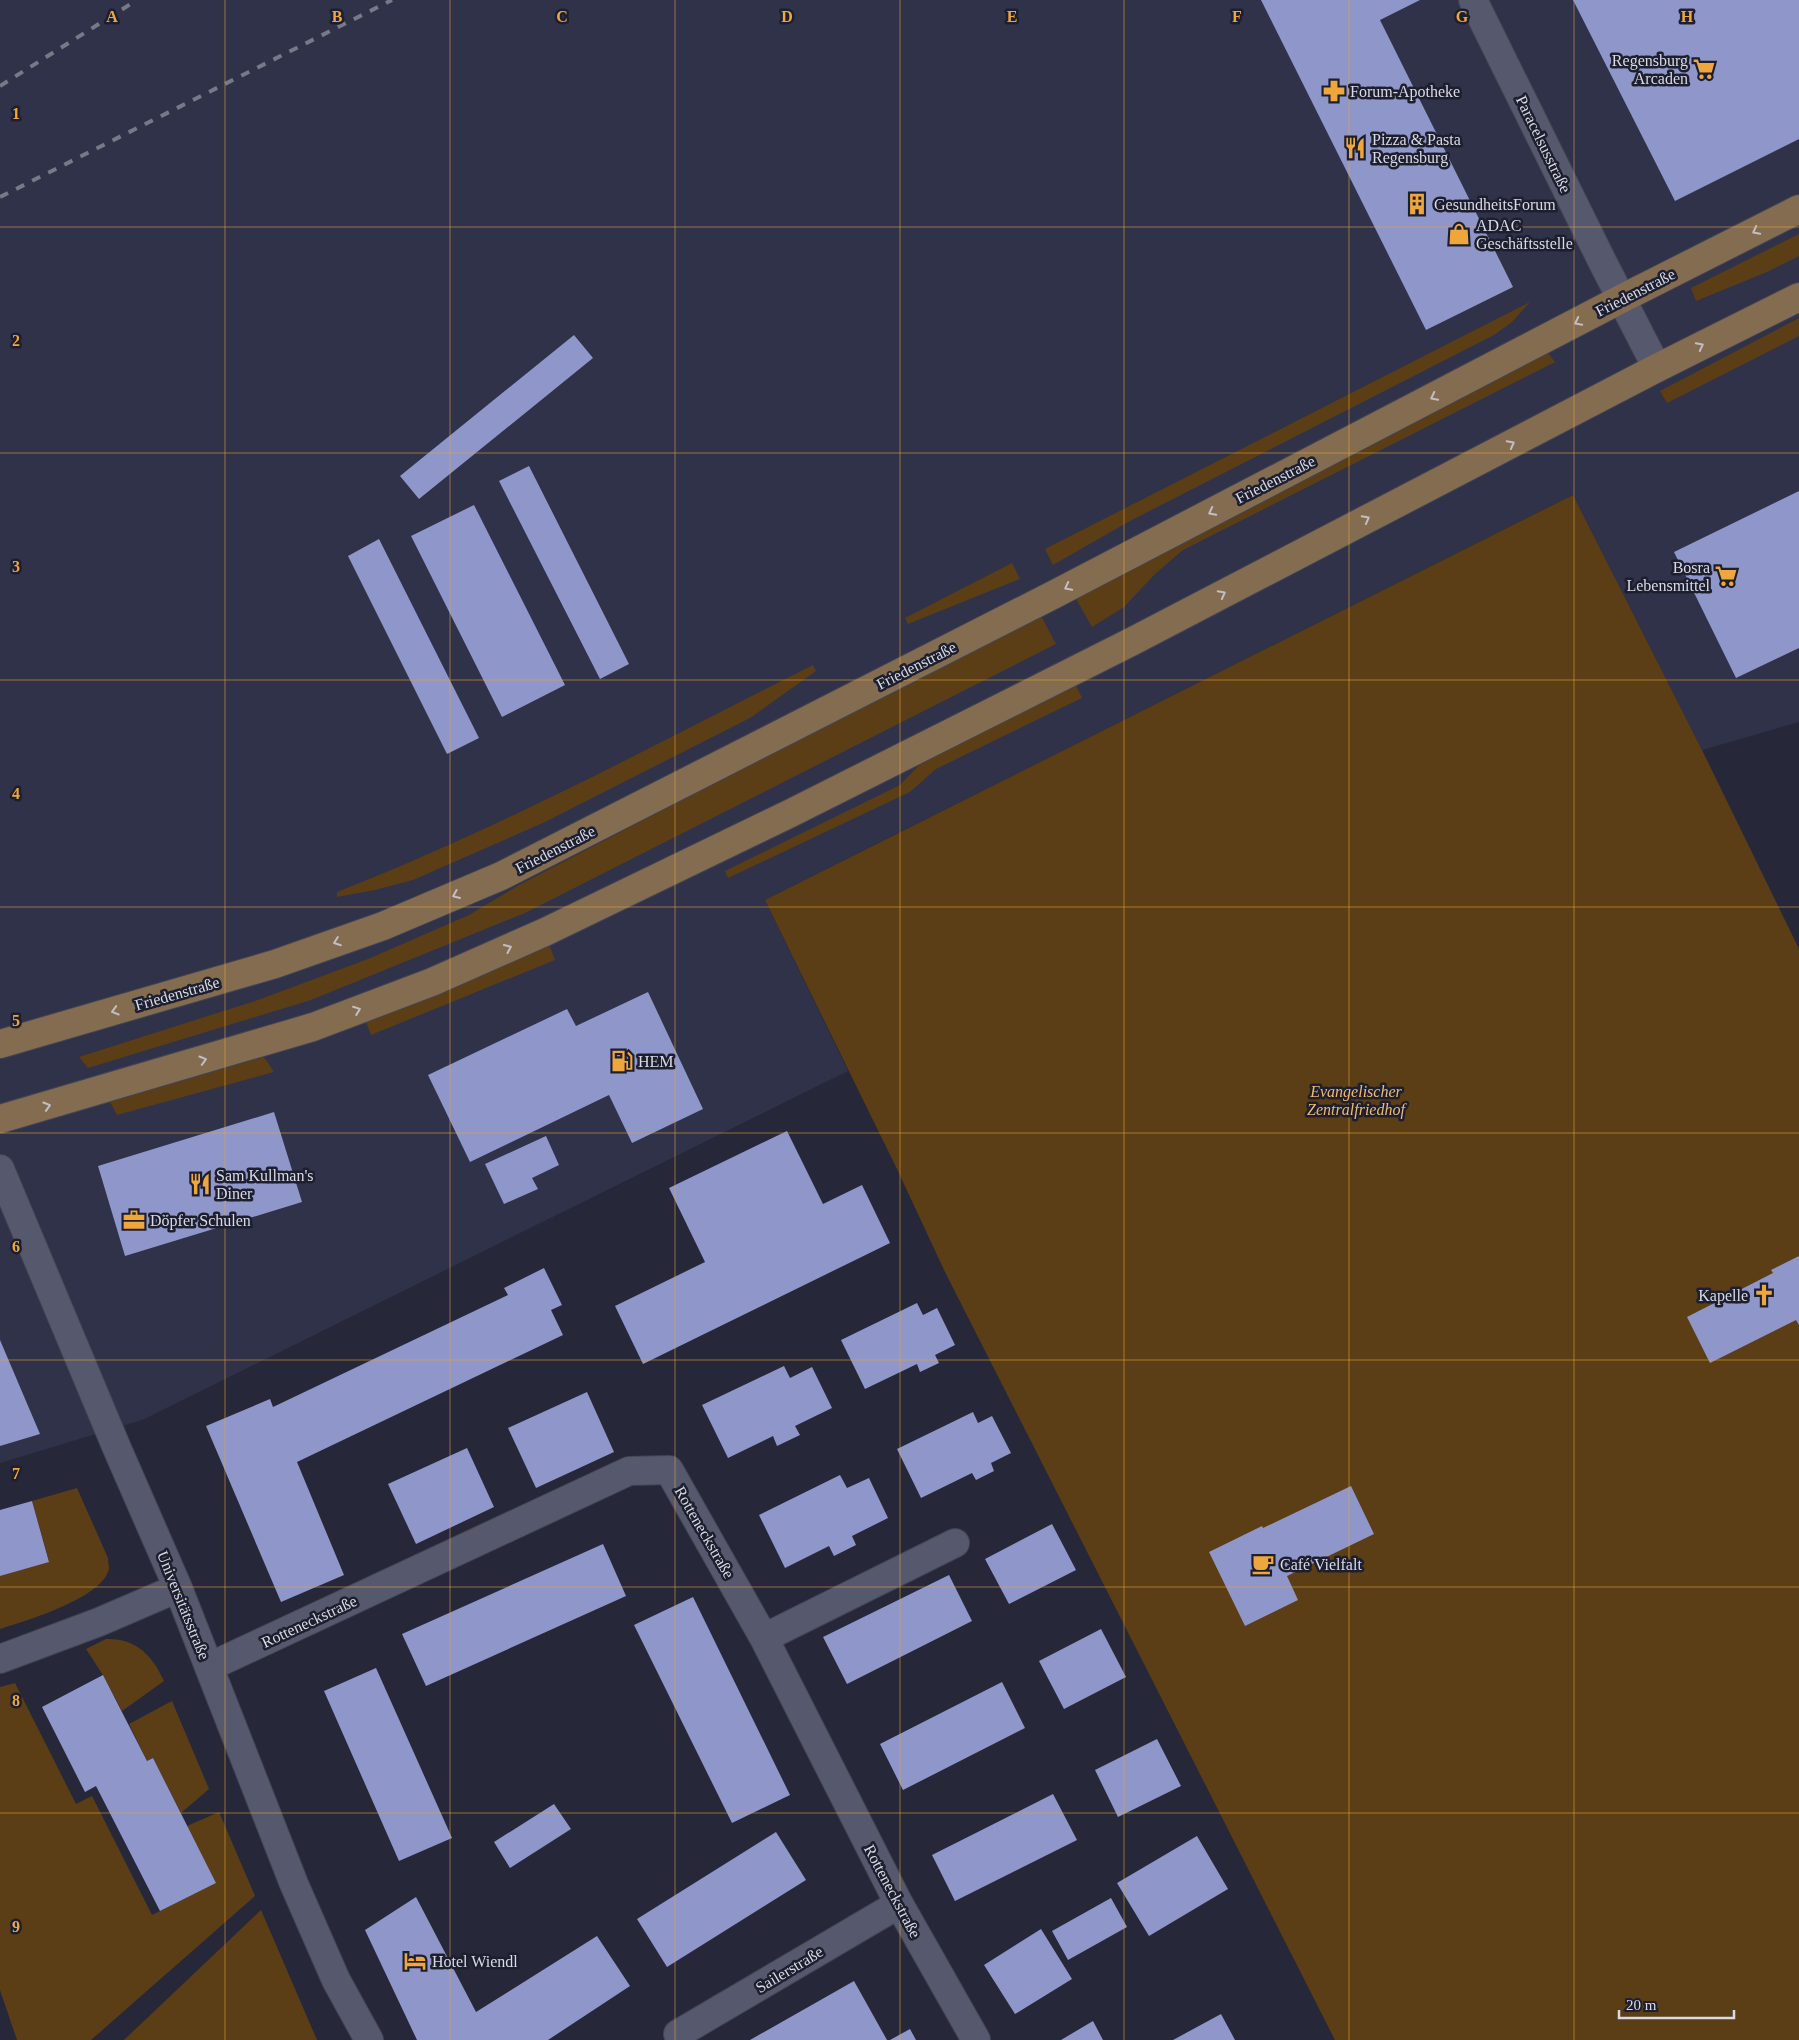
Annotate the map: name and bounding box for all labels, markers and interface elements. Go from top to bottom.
text: A [106,8,118,25]
text: B [332,8,343,25]
text: C [556,8,568,25]
text: D [781,8,793,25]
text: E [1007,8,1017,25]
text: F [1232,8,1242,25]
text: G [1456,8,1469,25]
text: H [1681,8,1694,25]
place label: Regensburg Arcaden [1612,52,1688,87]
supermarket icon: Regensburg Arcaden [1691,56,1717,82]
pharmacy icon: Forum-Apotheke [1321,78,1347,104]
place label: Forum-Apotheke [1350,83,1460,101]
street label: Paracelsusstraße [1513,93,1574,195]
text: 1 [12,105,20,122]
place label: Pizza & Pasta Regensburg [1372,131,1461,167]
restaurant icon: Pizza & Pasta Regensburg [1342,135,1368,161]
building icon: GesundheitsForum [1404,191,1430,217]
place label: GesundheitsForum [1434,196,1556,213]
place label: ADAC Geschäftsstelle [1476,217,1573,252]
shop icon: ADAC Geschäftsstelle [1446,221,1472,247]
one-way arrow [1752,225,1761,235]
street label: Friedenstraße [1593,265,1678,320]
one-way arrow [1574,316,1583,326]
text: 2 [12,332,20,349]
one-way arrow [1695,342,1704,352]
one-way arrow [1430,391,1439,401]
one-way arrow [1505,440,1514,450]
street label: Friedenstraße [1233,452,1318,507]
one-way arrow [1208,506,1217,516]
one-way arrow [1361,515,1370,525]
text: 3 [12,558,20,575]
place label: Bosra Lebensmittel [1626,559,1711,594]
supermarket icon: Bosra Lebensmittel [1713,563,1739,589]
one-way arrow [1064,581,1073,591]
one-way arrow [1217,590,1226,600]
street label: Friedenstraße [874,638,959,693]
text: 4 [12,785,20,802]
street label: Friedenstraße [513,822,598,877]
one-way arrow [453,889,461,899]
one-way arrow [334,936,342,946]
one-way arrow [503,944,512,955]
street label: Friedenstraße [133,973,221,1014]
one-way arrow [112,1005,120,1015]
one-way arrow [353,1006,361,1016]
text: 5 [12,1012,20,1029]
fuel station icon: HEM [609,1048,635,1074]
place label: HEM [638,1053,674,1070]
one-way arrow [198,1055,206,1065]
park label: Evangelischer Zentralfriedhof [1307,1083,1407,1119]
one-way arrow [42,1101,50,1111]
place label: Sam Kullman's Diner [216,1167,314,1202]
restaurant icon: Sam Kullman's Diner [187,1171,213,1197]
office icon: Döpfer Schulen [121,1207,147,1233]
place label: Döpfer Schulen [150,1212,251,1230]
text: 6 [12,1238,20,1255]
church icon: Kapelle [1751,1282,1777,1308]
place label: Kapelle [1698,1287,1748,1305]
text: 7 [12,1465,20,1482]
street label: Rotteneckstraße [671,1483,738,1581]
street label: Universitätsstraße [154,1548,213,1662]
cafe icon: Café Vielfalt [1250,1551,1276,1577]
place label: Café Vielfalt [1280,1556,1362,1573]
street label: Rotteneckstraße [259,1592,360,1651]
text: 8 [12,1692,20,1709]
street label: Rotteneckstraße [861,1842,924,1941]
text: 9 [12,1918,20,1935]
street label: Sailerstraße [753,1943,826,1996]
hotel icon: Hotel Wiendl [402,1948,428,1974]
place label: Hotel Wiendl [432,1953,518,1970]
scale bar [1619,1988,1734,2020]
text: 20 m [1626,1997,1657,2013]

